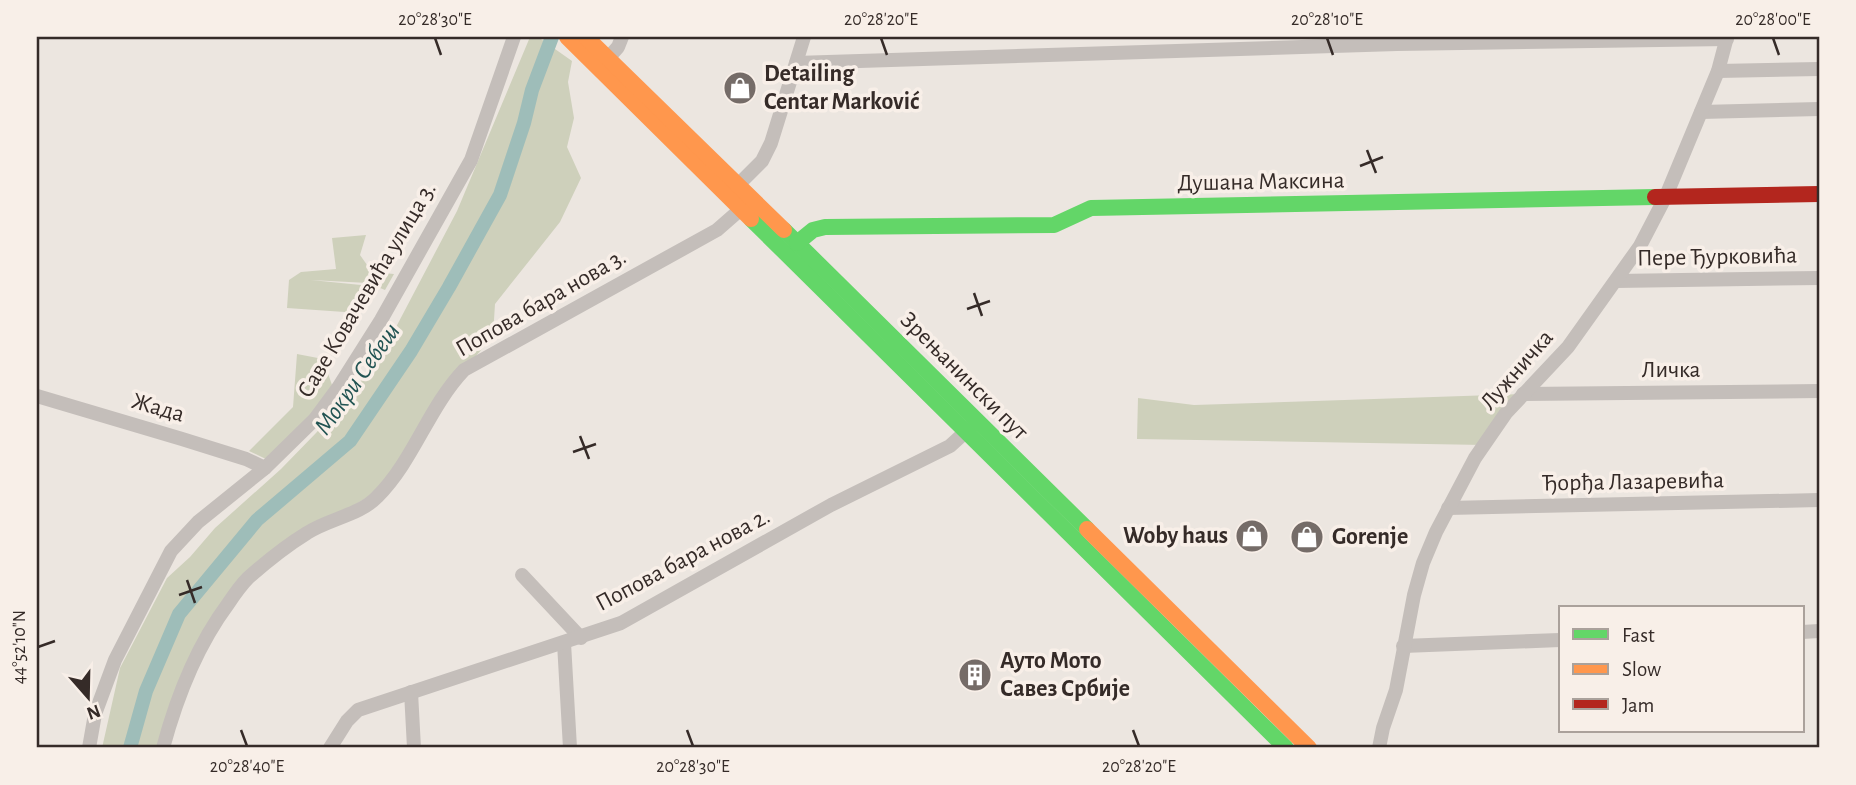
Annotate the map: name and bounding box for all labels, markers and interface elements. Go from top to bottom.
text: 20°28'30"E [398,11,472,29]
text: 20°28'20"E [844,11,918,29]
text: 20°28'10"E [1291,11,1363,29]
text: 20°28'00"E [1735,11,1811,29]
place label: Detailing Centar Marković [764,62,920,114]
shop icon: Detailing Centar Marković [721,69,759,107]
street label: Душана Максина [1177,169,1345,195]
street label: Саве Ковачевића улица 3. [293,178,441,402]
street label: Попова бара нова 3. [452,244,630,362]
street label: Пере Ђурковића [1637,244,1797,270]
street label: Зрењанински пут [896,308,1033,445]
water label: Мокри Себеш [309,319,405,439]
street label: Лужничка [1476,326,1558,414]
street label: Личка [1641,358,1701,382]
street label: Жада [129,389,187,427]
street label: Ђорђа Лазаревића [1542,468,1724,496]
street label: Попова бара нова 2. [592,504,774,616]
shop icon: Woby haus [1233,517,1271,555]
shop icon: Gorenje [1288,518,1326,556]
place label: Woby haus [1123,524,1228,548]
place label: Gorenje [1332,525,1408,549]
legend [1559,606,1804,732]
text: 44°52'10"N [11,610,29,684]
text: Fast [1622,625,1655,646]
place label: Ауто Мото Савез Србије [1000,649,1130,701]
building icon: Ауто Мото Савез Србије [956,656,994,694]
text: Slow [1622,659,1661,680]
north arrow [52,662,122,732]
text: Jam [1622,695,1654,716]
text: N [84,700,103,723]
text: 20°28'40"E [210,758,285,776]
text: 20°28'30"E [656,758,730,776]
text: 20°28'20"E [1102,758,1176,776]

